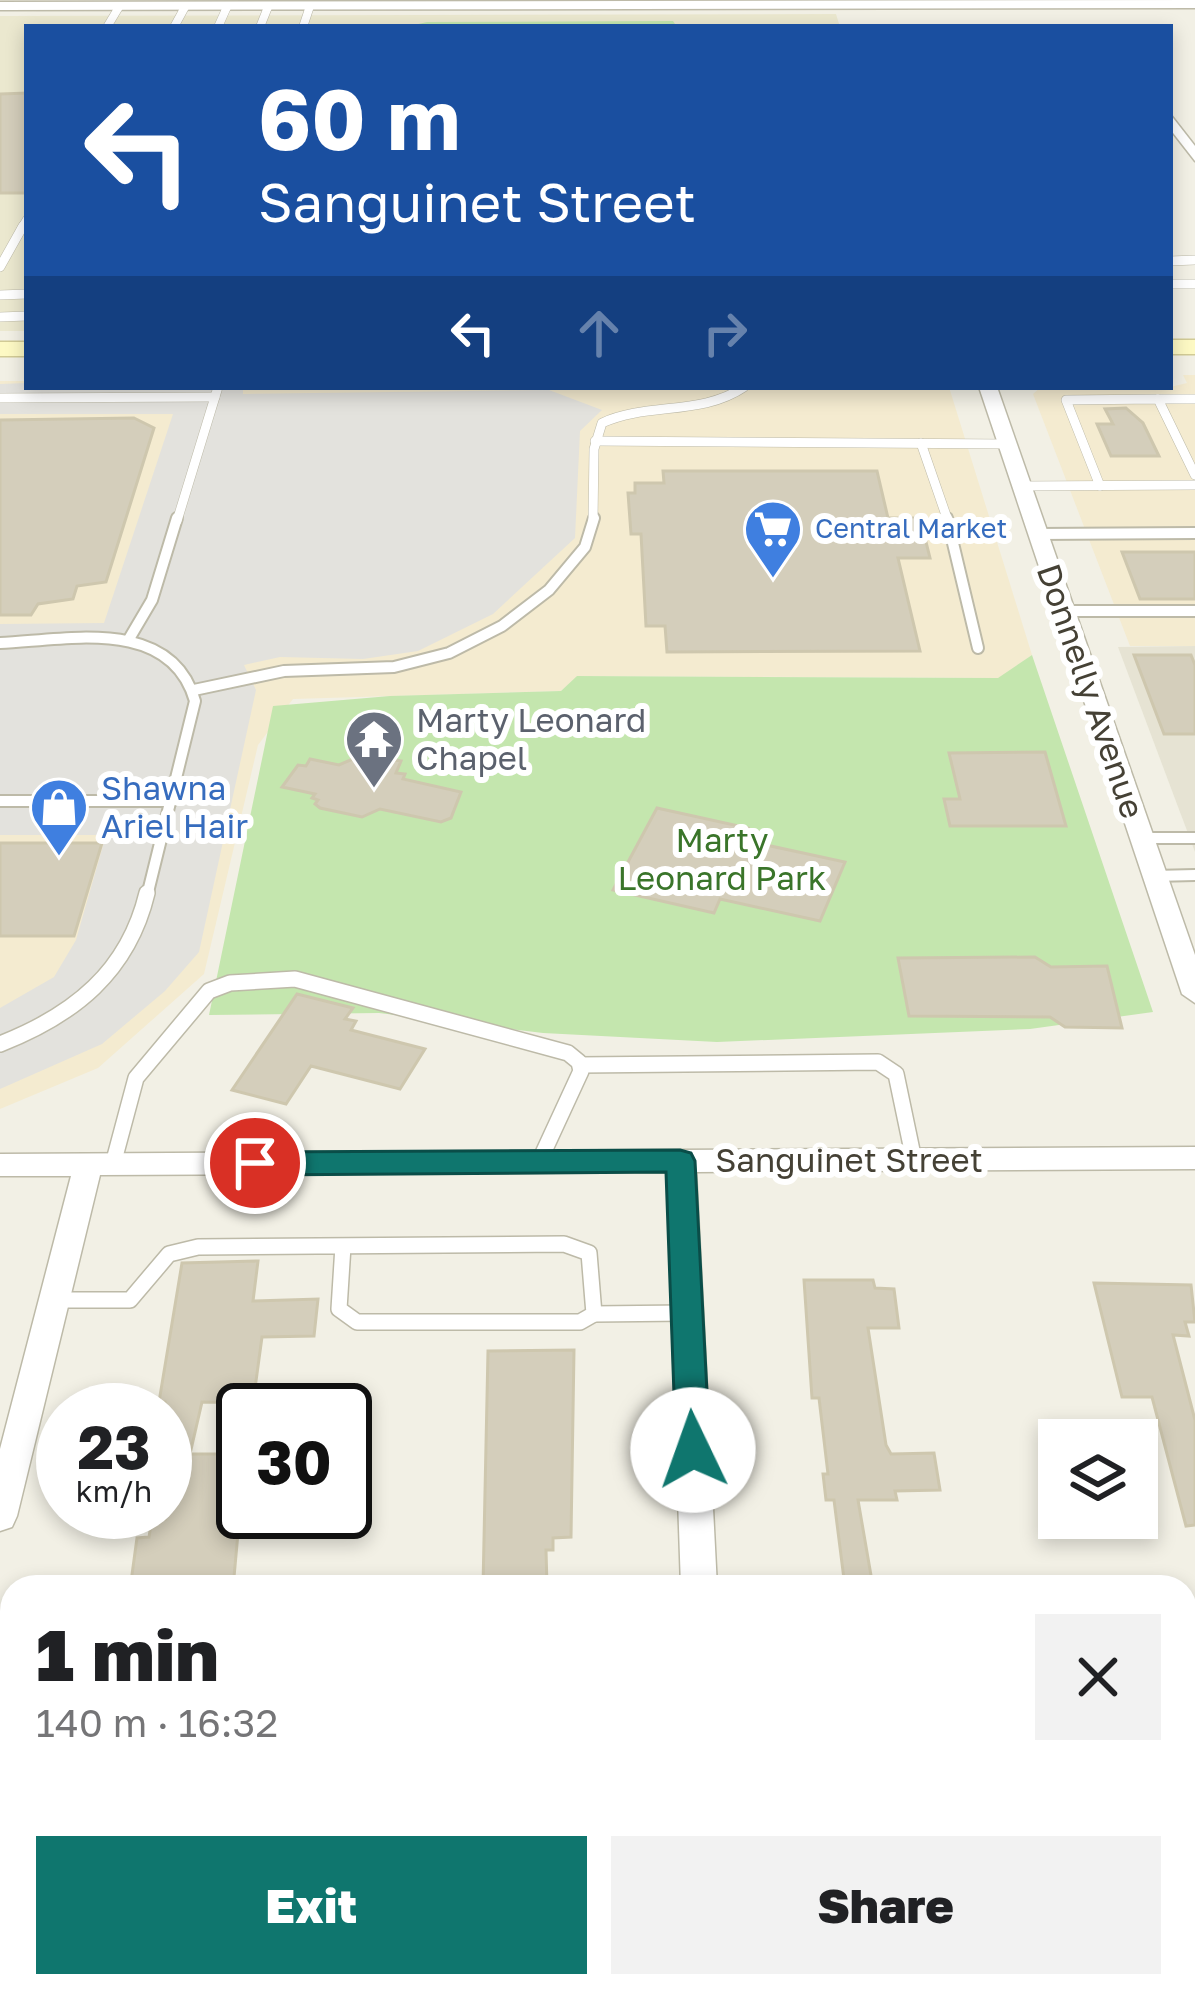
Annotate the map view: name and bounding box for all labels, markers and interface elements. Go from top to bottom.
text: 60 m [258,68,460,168]
icon: left [60,72,216,228]
text: Sanguinet Street [258,169,696,234]
icon: left [440,300,506,366]
icon: ahead [566,300,632,366]
icon: right [692,300,758,366]
supermarket icon: Central Market [742,498,804,580]
place label: Central Market [815,512,1007,544]
street label: Donnelly Avenue [1030,559,1153,823]
place label: Marty Leonard Chapel [416,700,646,777]
temple icon: Marty Leonard Chapel [343,708,405,790]
place label: Shawna Ariel Hair [101,768,248,845]
shop icon: Shawna Ariel Hair [28,776,90,858]
park label: Marty Leonard Park [618,820,826,897]
pin [204,1112,306,1214]
icon: arrive [222,1130,288,1196]
street label: Sanguinet Street [715,1140,983,1179]
speed limit sign: 30 [216,1383,372,1539]
position arrow [630,1387,756,1513]
text: 23 [77,1410,151,1482]
map controls [1038,1419,1158,1539]
button: layers [1038,1419,1158,1539]
text: km/h [76,1473,152,1509]
text: 1 min [36,1610,219,1697]
button: close [1035,1614,1161,1740]
text: 140 m · 16:32 [36,1699,278,1746]
button: Exit [36,1836,587,1974]
button: Share [611,1836,1161,1974]

